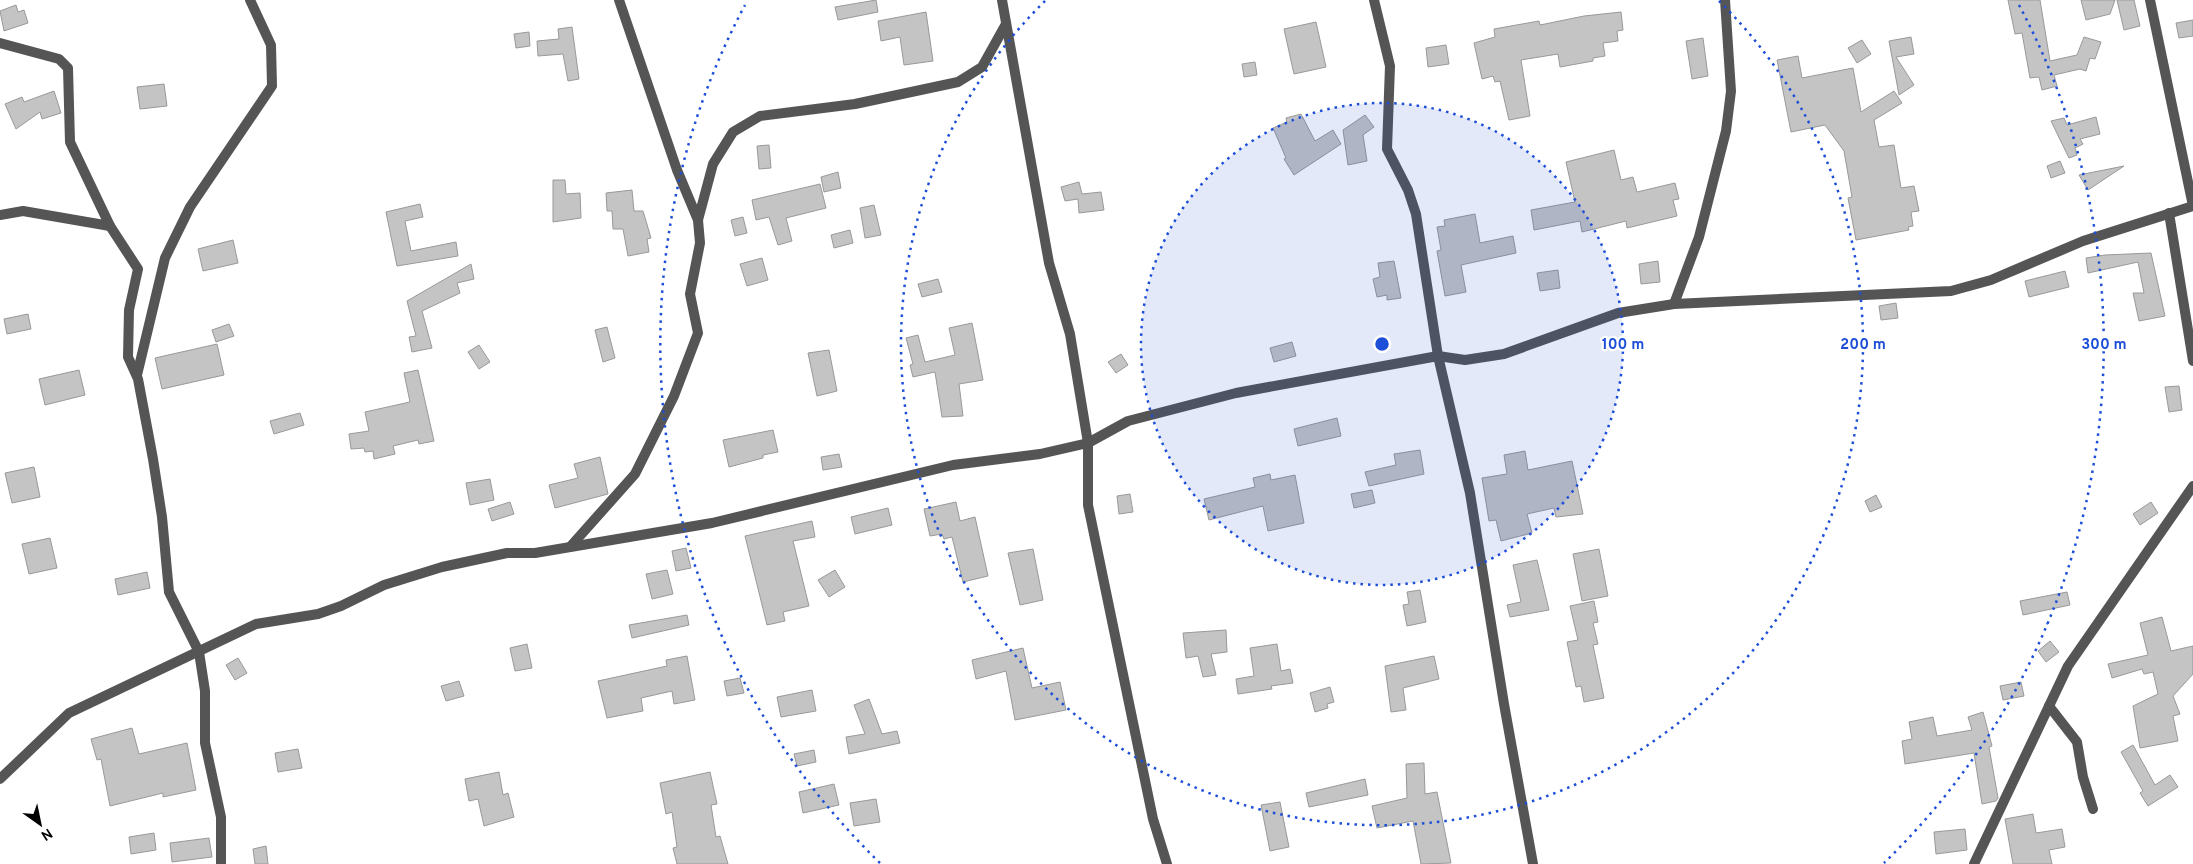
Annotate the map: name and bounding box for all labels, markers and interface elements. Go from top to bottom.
centre of rings [1373,335,1391,353]
text: 100 m [1602,336,1644,355]
text: 200 m [1840,336,1886,355]
text: 300 m [2081,336,2127,355]
north arrow [15,799,65,849]
text: N [37,824,55,844]

